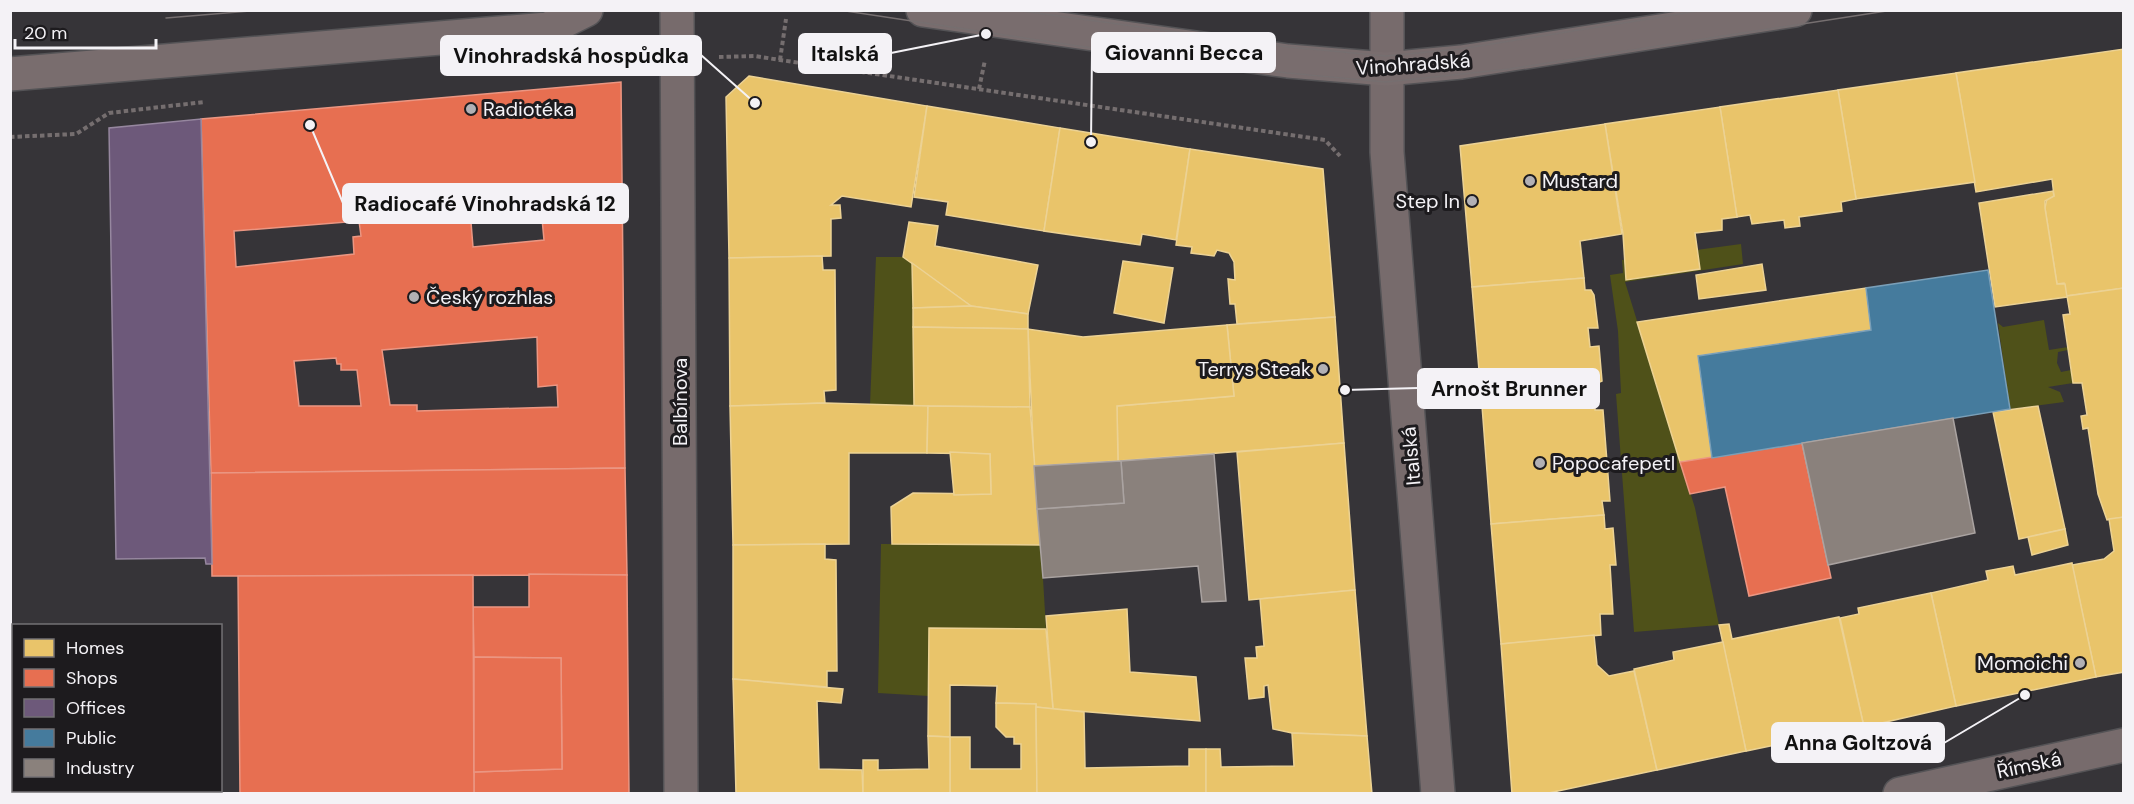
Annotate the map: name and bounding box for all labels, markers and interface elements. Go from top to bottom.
scale bar [15,12,156,50]
text: 20 m [24,21,67,45]
callout: Giovanni Becca [1092,33,1275,72]
callout: Italská [799,34,891,73]
callout: Vinohradská hospůdka [441,36,701,75]
text: Giovanni Becca [1105,39,1263,67]
text: Italská [811,40,879,68]
text: Vinohradská hospůdka [453,42,689,70]
street label: Vinohradská [1355,47,1471,81]
place label: Radiotéka [483,96,574,122]
marker: Radiotéka [464,102,478,116]
place label: Mustard [1542,168,1618,194]
marker: Mustard [1523,174,1537,188]
callout: Radiocafé Vinohradská 12 [343,184,628,223]
place label: Step In [1395,188,1460,214]
text: Radiocafé Vinohradská 12 [354,190,616,218]
marker: Step In [1465,194,1479,208]
place label: Český rozhlas [426,284,553,310]
marker: Český rozhlas [407,290,421,304]
place label: Terrys Steak [1198,356,1311,382]
street label: Balbínova [667,358,693,446]
marker: Terrys Steak [1316,362,1330,376]
callout: Arnošt Brunner [1418,369,1599,408]
text: Arnošt Brunner [1431,375,1588,403]
street label: Italská [1395,426,1427,486]
place label: Popocafepetl [1552,450,1675,476]
marker: Popocafepetl [1533,456,1547,470]
legend [12,624,222,792]
text: Homes [66,636,124,660]
place label: Momoichi [1977,650,2068,676]
marker: Momoichi [2073,656,2087,670]
text: Shops [66,666,118,690]
text: Offices [66,696,126,720]
callout: Anna Goltzová [1772,723,1944,762]
text: Public [66,726,117,750]
text: Anna Goltzová [1784,729,1932,757]
street label: Římská [1994,746,2064,784]
text: Industry [66,756,135,780]

